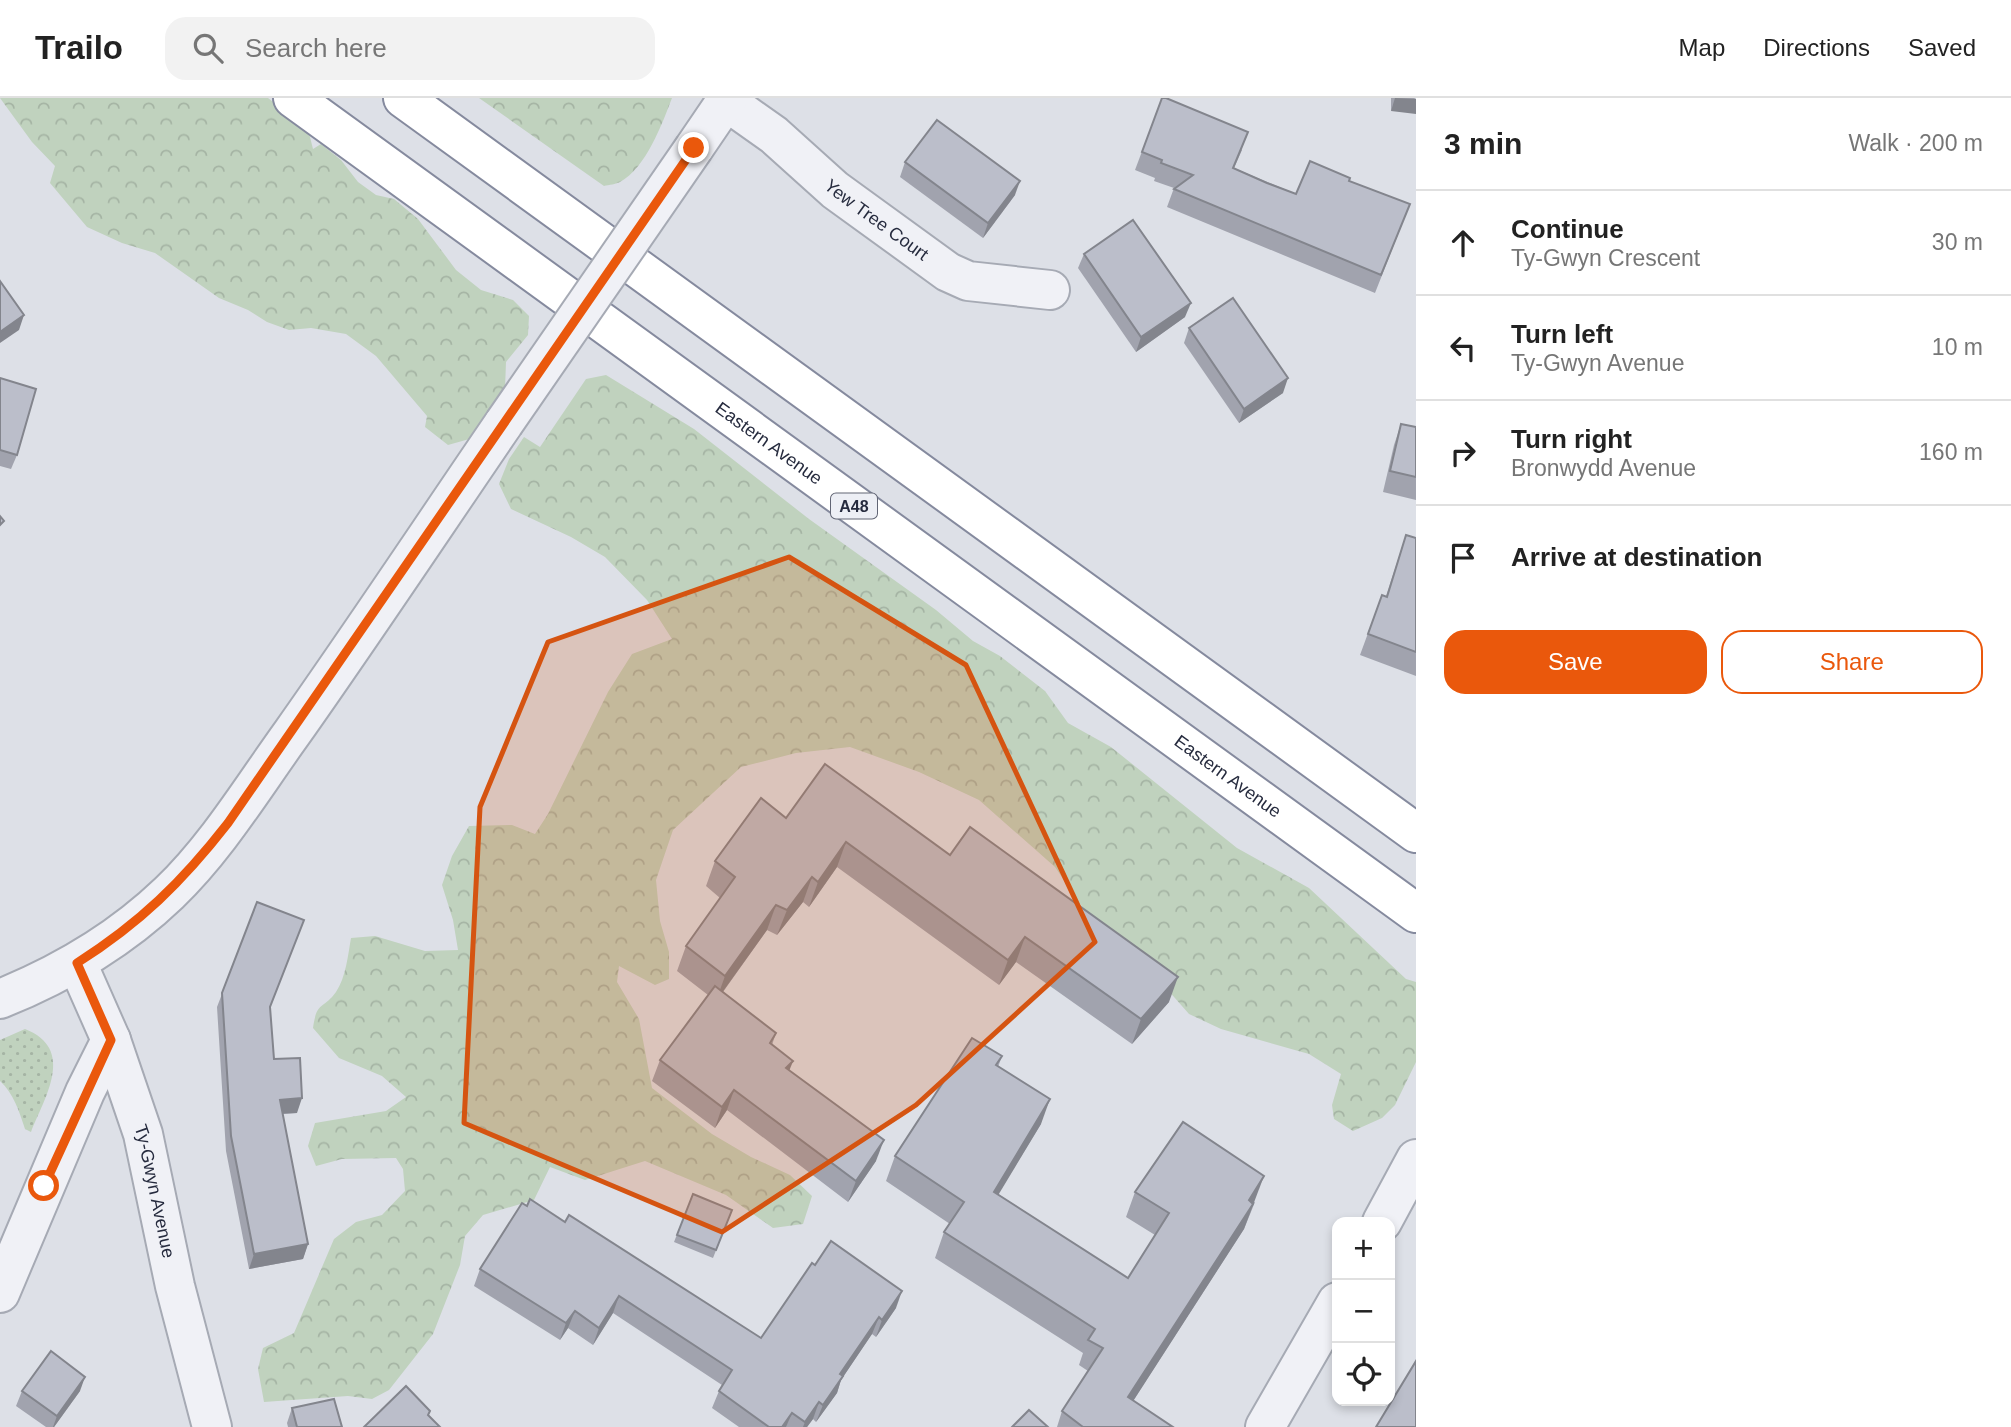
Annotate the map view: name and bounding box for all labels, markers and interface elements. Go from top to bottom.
search box [165,17,655,80]
text: Trailo [35,29,123,66]
icon: search [189,29,227,67]
text: Search here [245,33,387,63]
text: Map [1679,34,1725,61]
text: Directions [1763,34,1870,61]
text: Saved [1908,34,1976,61]
text: 3 min [1444,127,1522,160]
text: Walk · 200 m [1848,130,1983,156]
route end [678,132,709,163]
street label: Yew Tree Court [820,175,932,264]
text: Continue [1511,214,1624,244]
icon: ahead [1444,224,1482,262]
text: 30 m [1932,229,1983,255]
text: Ty-Gwyn Crescent [1511,245,1700,271]
text: Turn left [1511,319,1613,349]
icon: left [1444,329,1482,367]
text: 10 m [1932,334,1983,360]
text: Ty-Gwyn Avenue [1511,350,1684,376]
street label: Eastern Avenue [712,398,826,489]
text: Turn right [1511,424,1632,454]
icon: right [1444,434,1482,472]
text: 160 m [1919,439,1983,465]
text: Bronwydd Avenue [1511,455,1696,481]
road number: A48 [831,494,877,518]
icon: arrive [1444,539,1482,577]
text: Arrive at destination [1511,542,1762,572]
button: Save [1444,630,1707,694]
button: Share [1721,630,1983,694]
street label: Eastern Avenue [1171,731,1285,822]
street label: Ty-Gwyn Avenue [131,1122,179,1260]
route start [28,1170,59,1201]
map controls [1332,1217,1395,1406]
button: + [1332,1217,1395,1280]
button: − [1332,1280,1395,1343]
button: locate [1332,1343,1395,1406]

